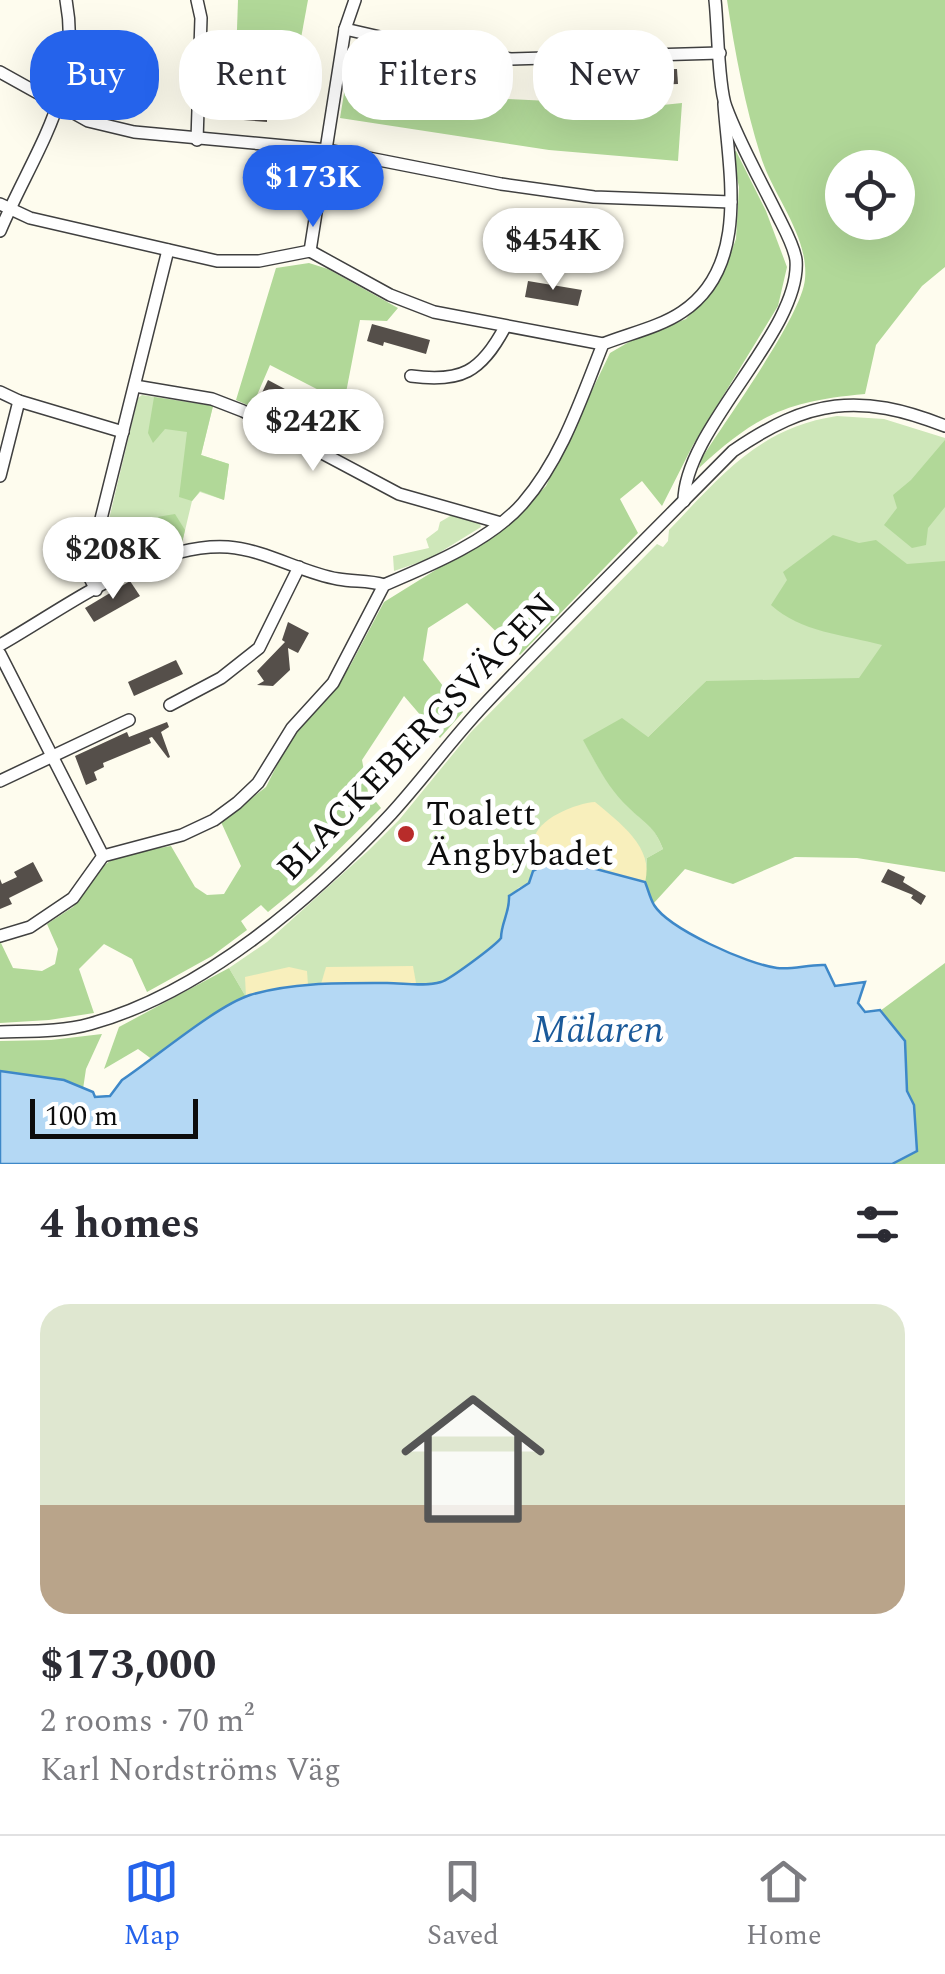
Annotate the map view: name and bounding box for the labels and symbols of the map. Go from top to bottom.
pin: $173K [243,145,383,230]
pin: $454K [483,208,623,293]
pin: $242K [243,389,383,474]
pin: $208K [43,517,183,602]
street label: BLACKEBERGSVÄGEN [265,581,569,893]
place label: Toalett Ängbybadet [426,788,614,881]
marker: Toalett Ängbybadet [395,823,417,845]
water label: Mälaren [532,1002,664,1060]
scale bar [30,1094,198,1138]

